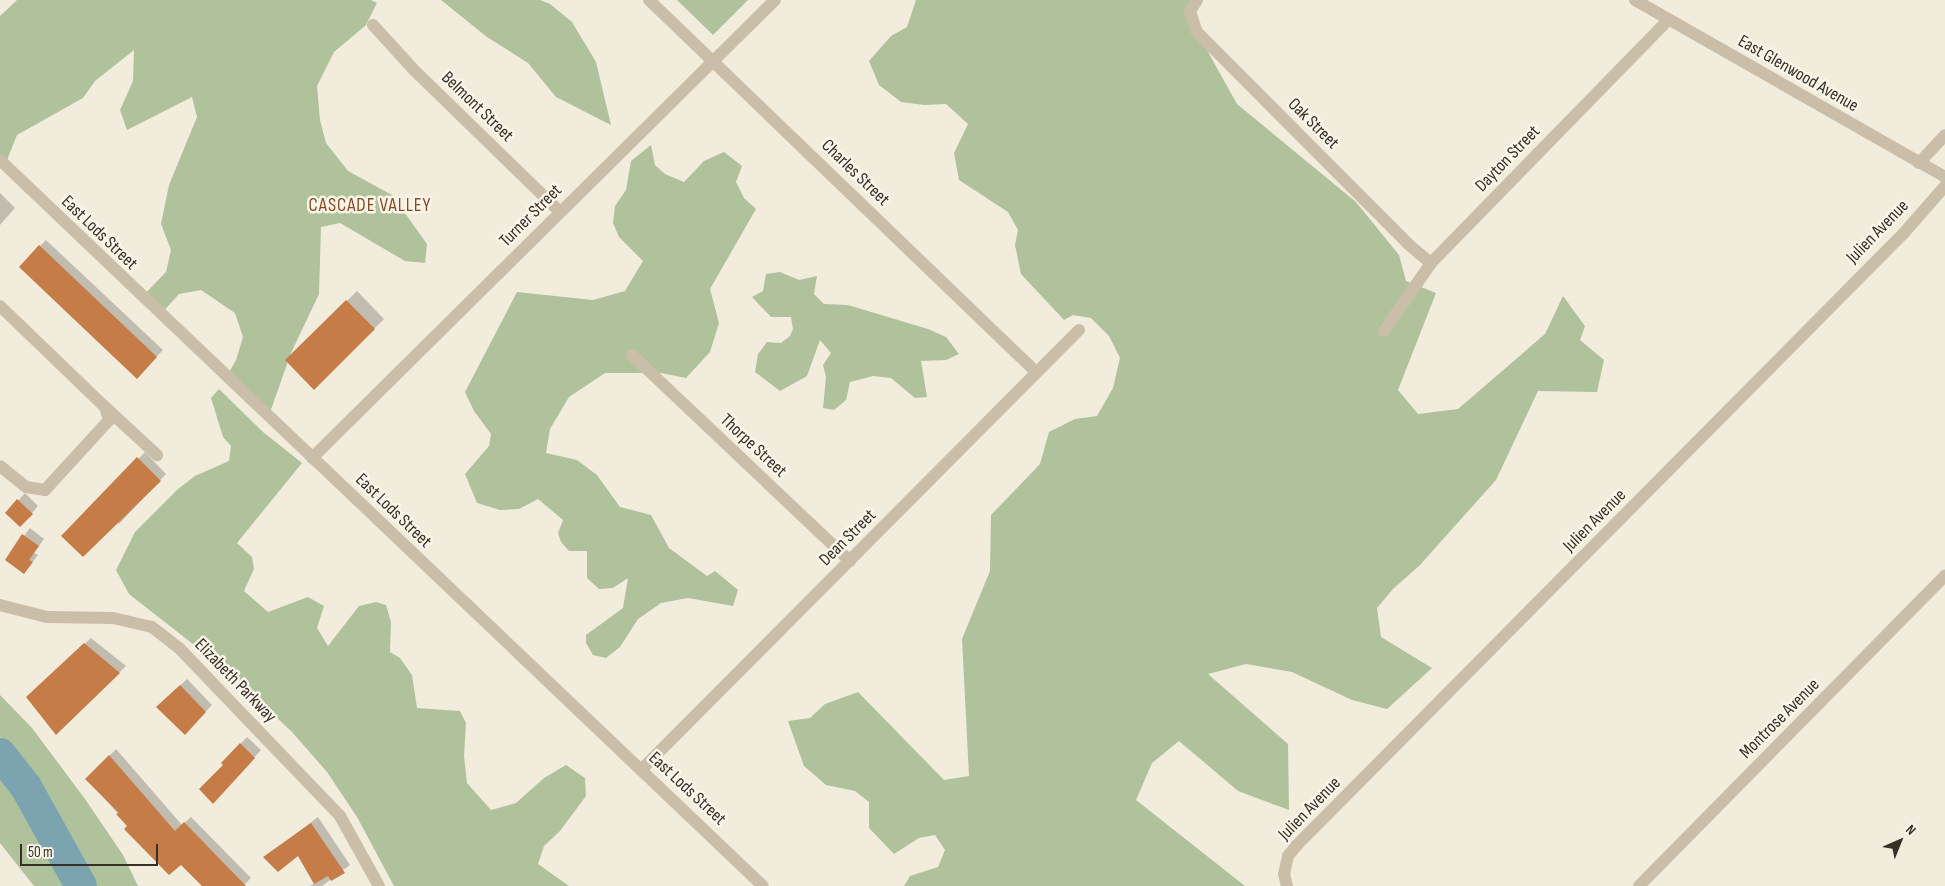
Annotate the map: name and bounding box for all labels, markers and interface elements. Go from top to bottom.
street label: East Glenwood Avenue [1734,31,1862,117]
street label: Belmont Street [436,67,518,147]
street label: Oak Street [1283,94,1343,154]
street label: Dayton Street [1471,121,1545,197]
street label: Charles Street [816,135,894,211]
street label: Turner Street [495,180,567,252]
street label: East Lods Street [56,191,142,275]
district label: CASCADE VALLEY [307,195,433,217]
street label: Julien Avenue [1842,196,1914,268]
street label: Thorpe Street [715,410,791,482]
street label: East Lods Street [350,469,436,553]
street label: Julien Avenue [1559,485,1631,557]
street label: Dean Street [815,505,881,571]
street label: Elizabeth Parkway [190,634,280,728]
street label: Montrose Avenue [1735,674,1825,764]
street label: East Lods Street [644,748,730,830]
street label: Julien Avenue [1274,773,1346,845]
north arrow [1875,816,1925,866]
text: N [1902,821,1919,839]
scale bar [22,834,160,866]
text: 50 m [28,843,53,862]

